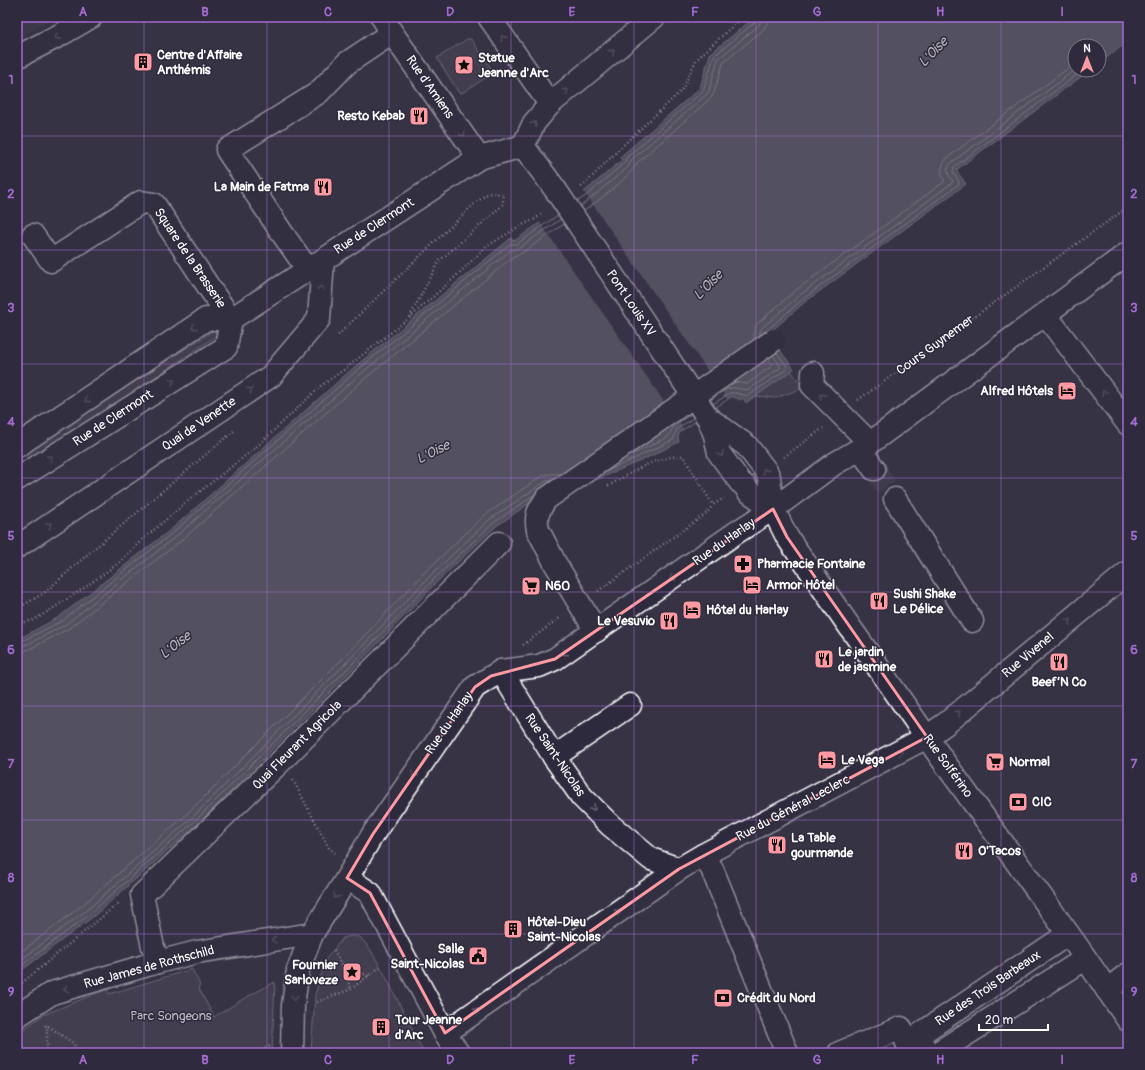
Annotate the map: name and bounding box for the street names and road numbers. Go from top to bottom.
street label: Rue d'Amiens [402,52,458,122]
street label: Rue de Clermont [331,194,418,258]
street label: Square de la Brasserie [151,205,230,311]
street label: Pont Louis XV [603,267,659,339]
street label: Cours Guynemer [893,311,977,378]
street label: Rue de Clermont [70,386,157,450]
street label: Quai de Venette [159,393,240,455]
street label: Rue du Harlay [690,514,759,569]
street label: Rue Vivenel [999,629,1057,681]
street label: Rue du Harlay [422,688,477,757]
street label: Quai Fleurant Agricola [249,697,345,793]
street label: Rue Saint-Nicolas [521,710,589,800]
street label: Rue Solférino [920,731,976,801]
street label: Rue du Général Leclerc [733,771,853,845]
street label: Rue James de Rothschild [82,942,216,992]
street label: Rue des Trois Barbeaux [932,947,1044,1029]

